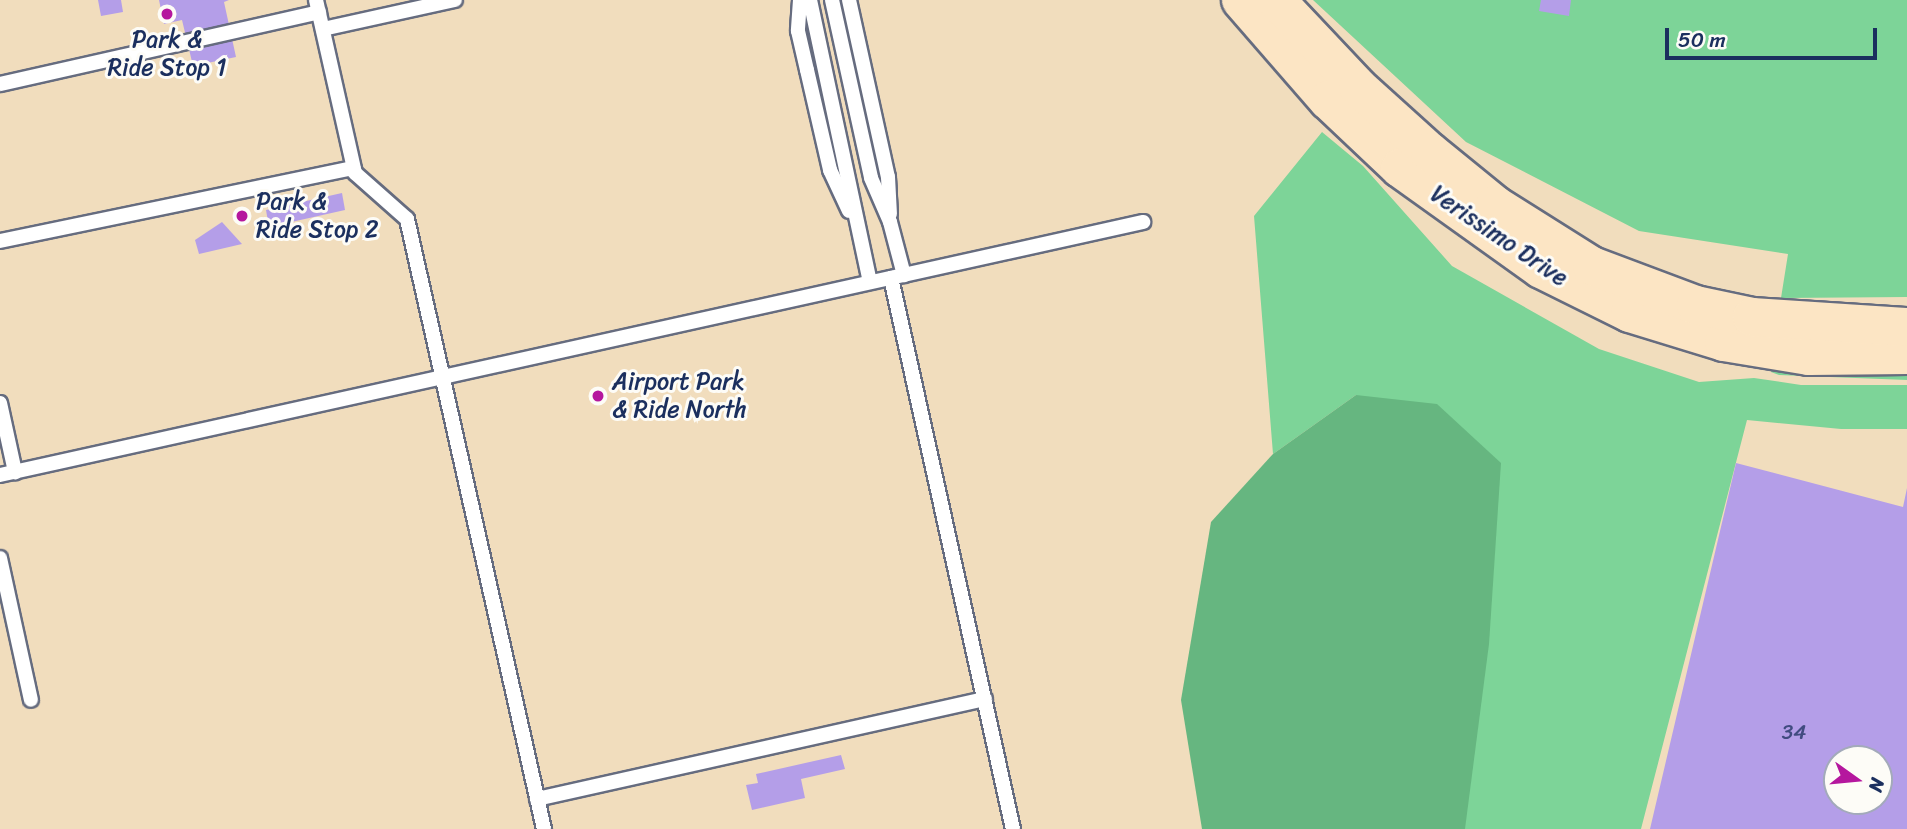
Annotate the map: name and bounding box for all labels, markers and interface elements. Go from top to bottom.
marker: Park & Ride Stop 1 [159,6,175,22]
scale bar [1669,14,1881,58]
text: 50 m [1678,21,1726,59]
place label: Park & Ride Stop 1 [107,26,227,82]
street label: Verissimo Drive [1425,179,1573,293]
place label: Park & Ride Stop 2 [256,188,379,244]
marker: Park & Ride Stop 2 [234,208,250,224]
place label: Airport Park & Ride North [612,368,748,424]
marker: Airport Park & Ride North [590,388,606,404]
house number: 34 [1782,719,1806,745]
north arrow [1823,745,1893,815]
text: N [1859,774,1894,796]

